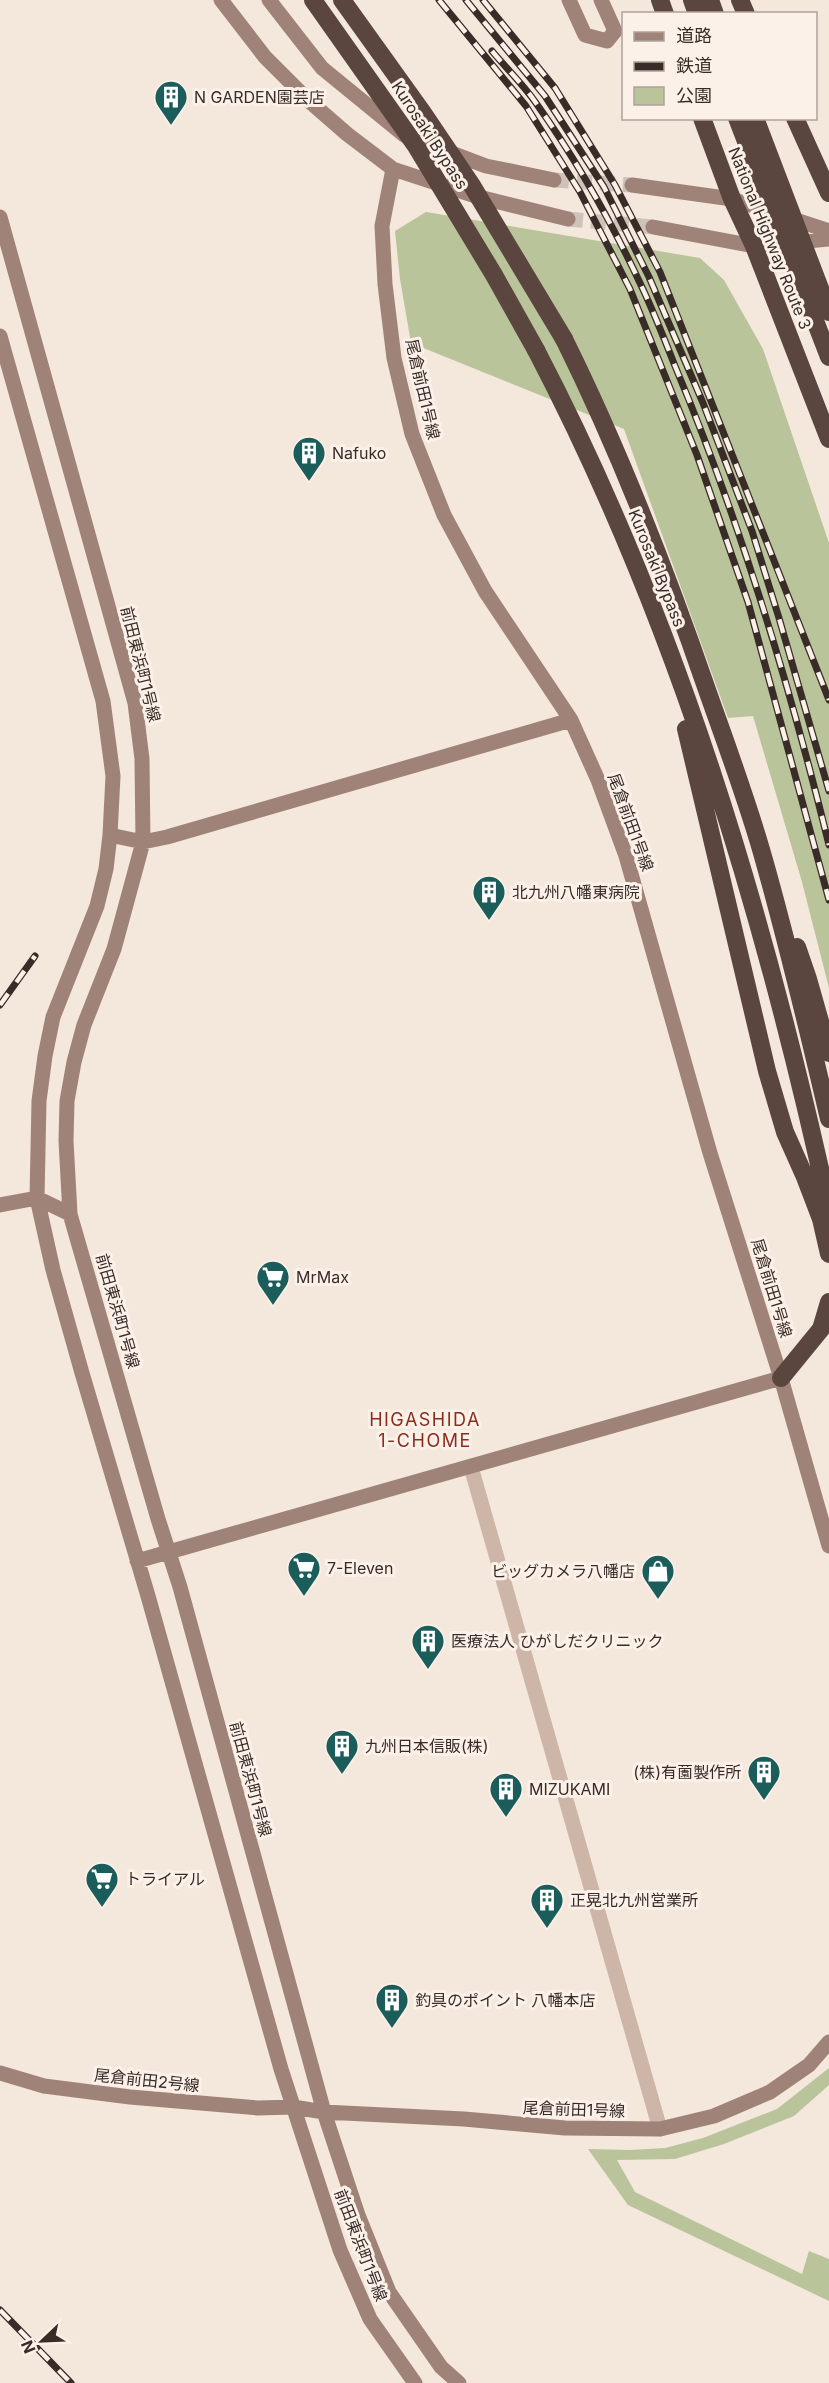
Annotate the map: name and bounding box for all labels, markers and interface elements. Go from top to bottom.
legend [622,12,817,120]
text: 道路 [676,25,712,46]
text: 鉄道 [676,55,712,76]
street label: Kurosaki Bypass [388,77,472,193]
building icon: N GARDEN園芸店 [153,79,189,126]
text: 公園 [676,85,712,106]
place label: N GARDEN園芸店 [194,87,325,107]
street label: National Highway Route 3 [724,144,816,332]
street label: 尾倉前田1号線 [402,337,444,441]
building icon: Nafuko [291,435,327,482]
place label: Nafuko [332,443,386,463]
street label: Kurosaki Bypass [624,506,690,630]
street label: 前田東浜町1号線 [117,604,165,724]
street label: 尾倉前田1号線 [604,770,658,874]
building icon: 北九州八幡東病院 [471,874,507,921]
place label: 北九州八幡東病院 [512,882,640,902]
street label: 尾倉前田1号線 [747,1236,797,1340]
street label: 前田東浜町1号線 [92,1251,144,1371]
supermarket icon: MrMax [255,1259,291,1306]
place label: MrMax [296,1267,349,1287]
district label: HIGASHIDA 1-CHOME [369,1409,481,1451]
supermarket icon: 7-Eleven [286,1550,322,1597]
shop icon: ビッグカメラ八幡店 [640,1553,676,1600]
place label: 7-Eleven [327,1558,393,1578]
place label: ビッグカメラ八幡店 [491,1561,635,1581]
building icon: 医療法人 ひがしだクリニック [410,1623,446,1670]
place label: 医療法人 ひがしだクリニック [451,1631,664,1651]
street label: 前田東浜町1号線 [226,1719,276,1839]
building icon: 九州日本信販(株) [324,1728,360,1775]
place label: 九州日本信販(株) [365,1736,489,1756]
building icon: (株)有薗製作所 [746,1754,782,1801]
place label: (株)有薗製作所 [633,1762,741,1782]
building icon: MIZUKAMI [488,1771,524,1818]
place label: MIZUKAMI [529,1779,610,1799]
supermarket icon: トライアル [84,1861,120,1908]
place label: トライアル [125,1869,205,1889]
building icon: 正晃北九州営業所 [529,1882,565,1929]
place label: 正晃北九州営業所 [570,1890,698,1910]
building icon: 釣具のポイント 八幡本店 [374,1982,410,2029]
place label: 釣具のポイント 八幡本店 [415,1990,596,2010]
street label: 尾倉前田2号線 [93,2065,201,2095]
street label: 尾倉前田1号線 [522,2097,626,2121]
street label: 前田東浜町1号線 [330,2186,392,2304]
north arrow [12,2311,72,2371]
text: N [17,2337,40,2356]

